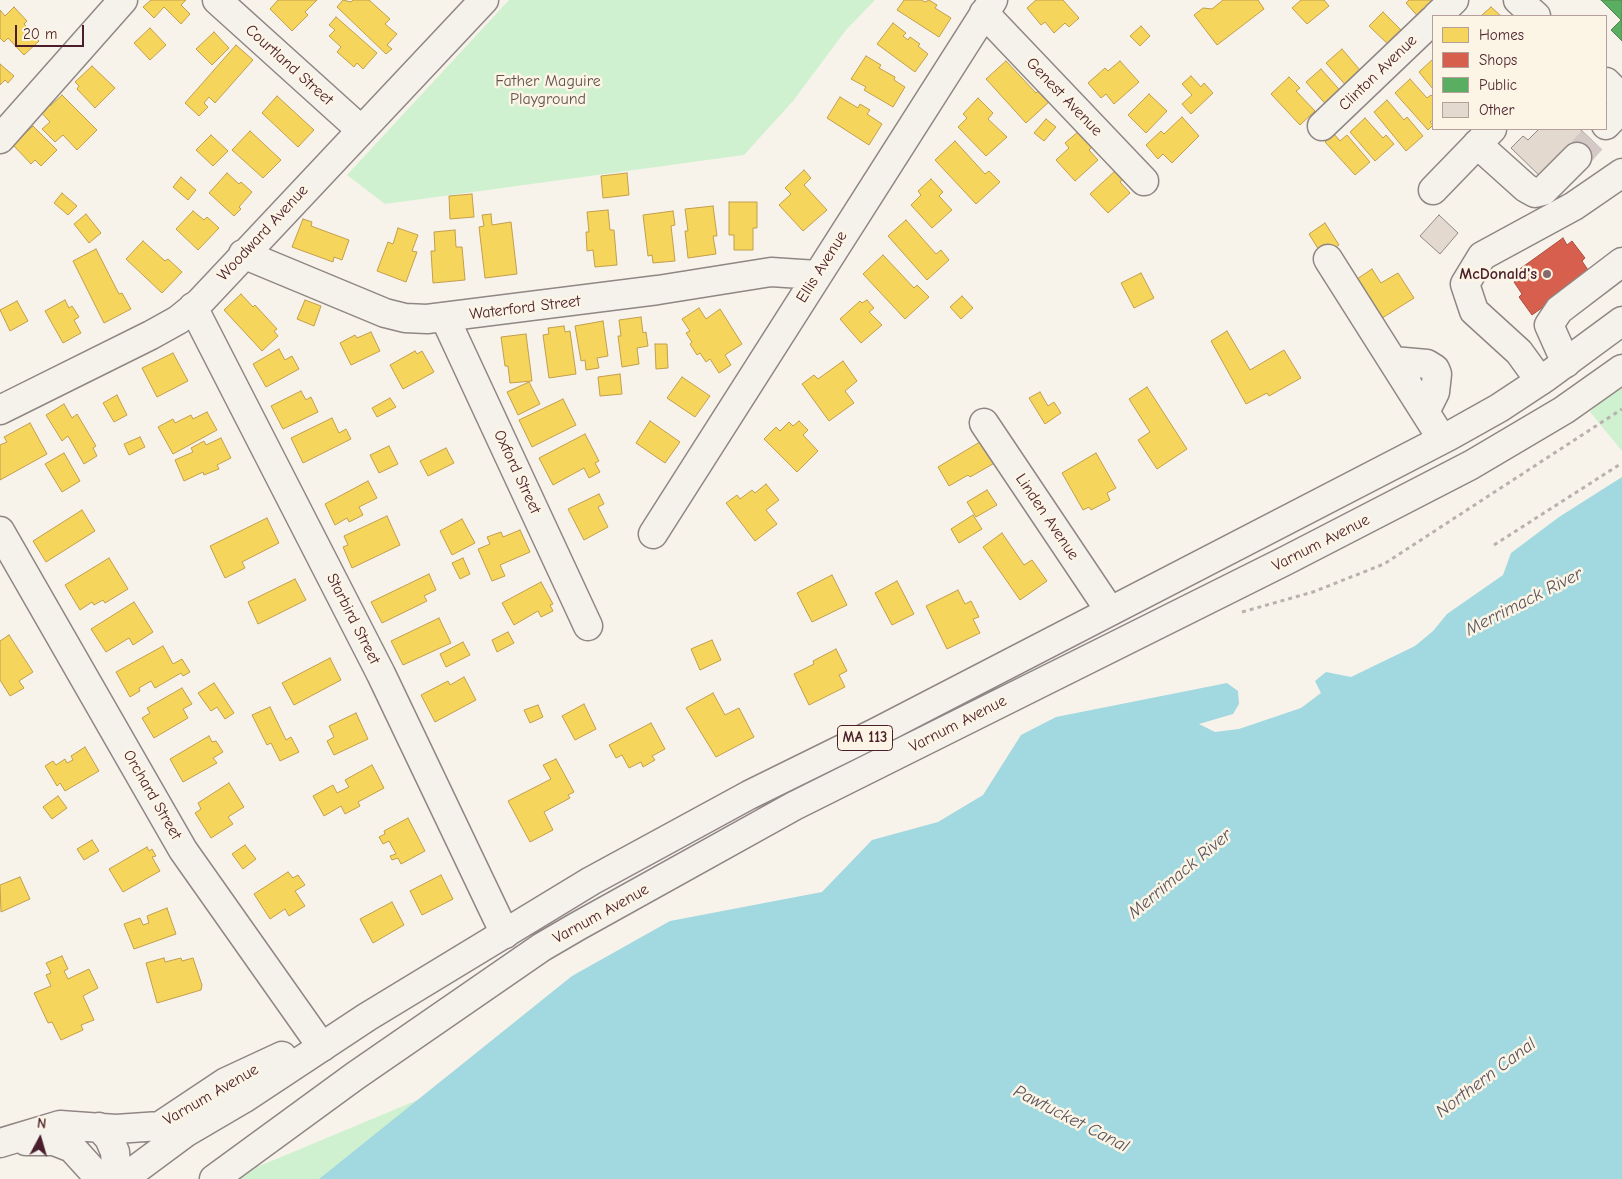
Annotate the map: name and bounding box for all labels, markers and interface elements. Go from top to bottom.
scale bar [18,15,86,47]
legend [1432,15,1607,130]
street label: Courtland Street [241,20,337,110]
text: 20 m [23,25,57,43]
text: Homes [1479,26,1524,44]
street label: Clinton Avenue [1335,31,1421,115]
text: Shops [1479,51,1517,69]
street label: Genest Avenue [1022,54,1106,140]
park label: Father Maguire Playground [495,71,601,109]
text: Public [1479,76,1517,94]
text: Other [1479,101,1514,119]
street label: Woodward Avenue [213,181,313,285]
street label: Ellis Avenue [792,228,852,306]
place label: McDonald's [1459,264,1537,284]
marker: McDonald's [1541,268,1553,280]
street label: Waterford Street [468,292,582,324]
street label: Oxford Street [489,427,545,517]
street label: Linden Avenue [1011,470,1083,564]
street label: Varnum Avenue [1269,510,1373,576]
water label: Merrimack River [1462,563,1586,641]
street label: Starbird Street [322,570,384,668]
street label: Varnum Avenue [906,691,1010,757]
road number: MA 113 [838,726,892,750]
street label: Orchard Street [119,747,185,843]
water label: Merrimack River [1124,824,1236,924]
street label: Varnum Avenue [550,880,652,948]
water label: Northern Canal [1432,1033,1540,1123]
street label: Varnum Avenue [160,1060,262,1130]
water label: Pawtucket Canal [1010,1081,1132,1157]
north arrow [15,1114,65,1164]
text: N [36,1115,47,1133]

